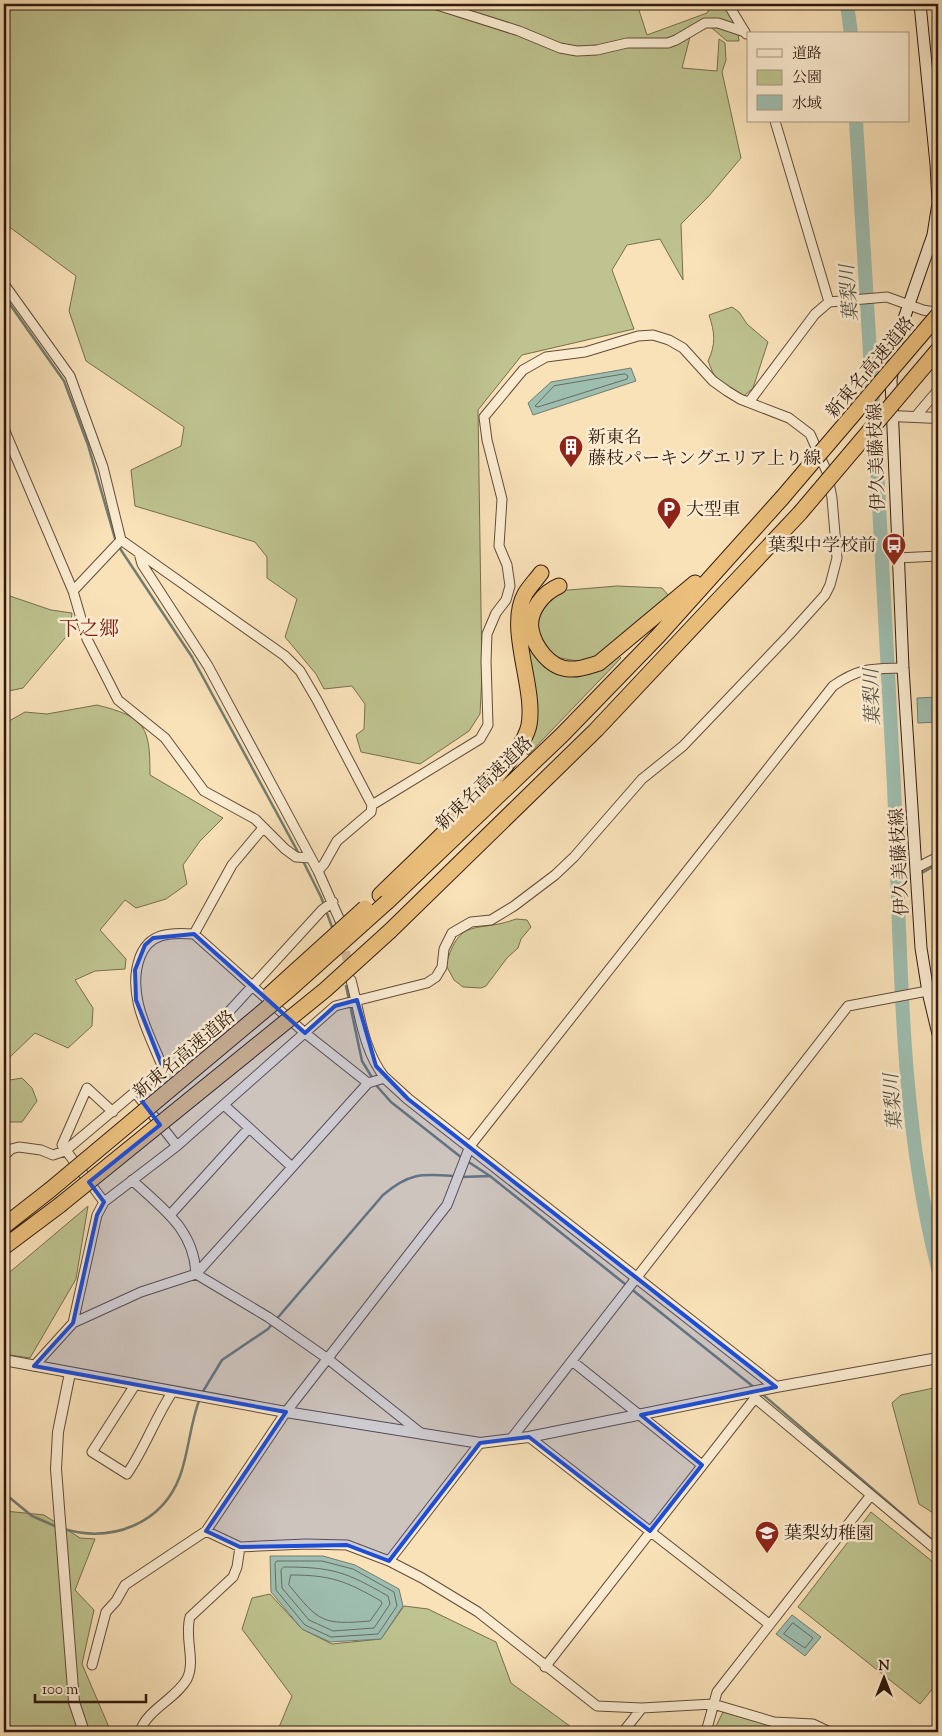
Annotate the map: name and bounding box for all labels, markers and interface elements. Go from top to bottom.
legend [747,32,910,122]
text: 道路 [792,44,822,65]
text: 公園 [792,68,822,89]
text: 水域 [792,94,822,115]
water label: 葉梨川 [835,261,866,322]
street label: 新東名高速道路 [821,312,922,425]
street label: 伊久美藤枝線 [863,403,893,511]
place label: 新東名 藤枝パーキングエリア上り線 [588,426,821,473]
building icon: 新東名 藤枝パーキングエリア上り線 [558,434,584,468]
parking icon: 大型車 [656,496,682,530]
place label: 大型車 [686,498,740,524]
bus stop icon: 葉梨中学校前 [881,532,907,566]
place label: 葉梨中学校前 [768,534,876,560]
district label: 下之郷 [59,616,119,645]
water label: 葉梨川 [859,666,888,726]
street label: 新東名高速道路 [431,731,540,838]
street label: 伊久美藤枝線 [885,807,917,917]
street label: 新東名高速道路 [129,1005,242,1106]
water label: 葉梨川 [879,1070,910,1131]
school or university icon: 葉梨幼稚園 [754,1520,780,1554]
place label: 葉梨幼稚園 [784,1522,874,1548]
north arrow [860,1654,910,1704]
text: N [878,1657,890,1677]
scale bar [35,1671,146,1703]
text: 100 m [42,1680,79,1701]

